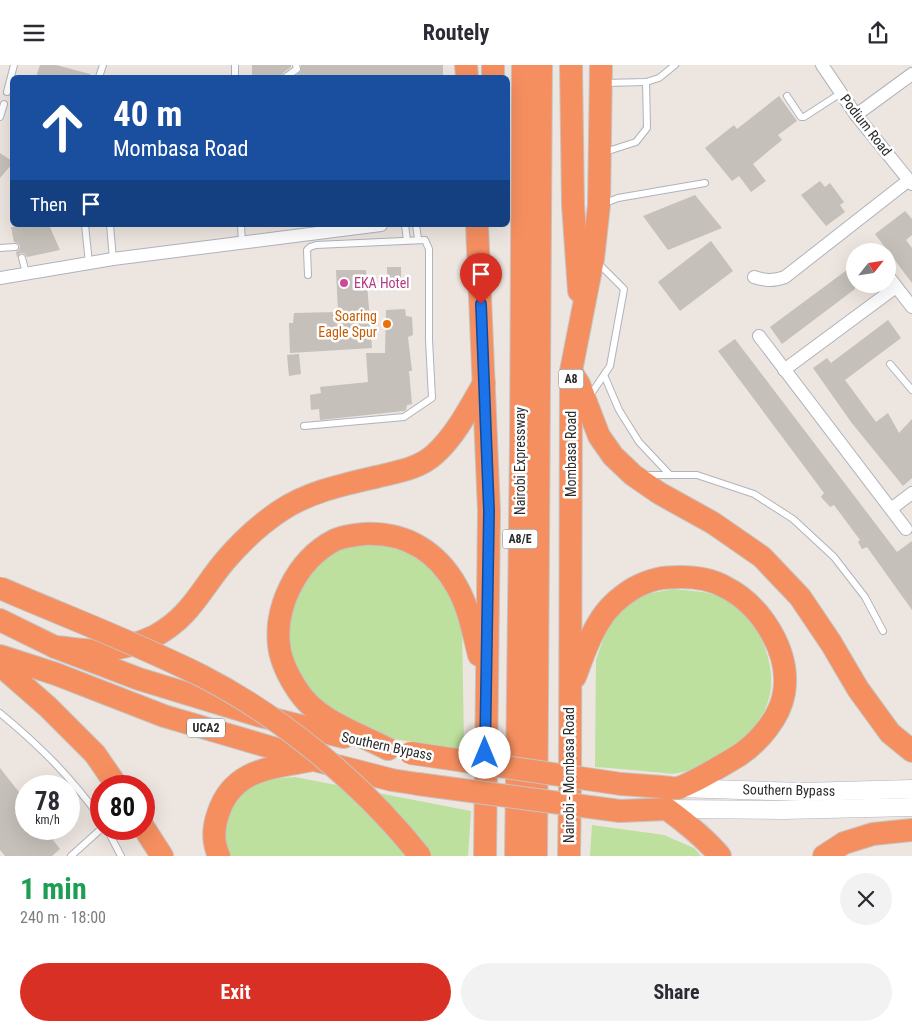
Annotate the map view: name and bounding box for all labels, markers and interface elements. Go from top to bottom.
icon: menu [20,19,48,47]
icon: share [864,19,892,47]
text: Routely [423,20,489,45]
street label: Podium Road [837,91,895,159]
text: 40 m [113,94,182,135]
icon: ahead [30,95,95,160]
text: Mombasa Road [113,136,248,161]
icon: arrive [77,190,105,218]
text: Then [30,193,67,216]
north arrow [846,243,896,293]
map controls [846,243,896,293]
pin [460,253,502,304]
icon: arrive [467,260,495,288]
place label: EKA Hotel [354,275,410,291]
marker: EKA Hotel [338,277,350,289]
place label: Soaring Eagle Spur [318,308,377,340]
marker: Soaring Eagle Spur [381,318,393,330]
road number: A8 [558,369,584,389]
street label: Nairobi Expressway [512,407,528,515]
street label: Mombasa Road [563,411,579,497]
road number: A8/E [502,529,538,549]
street label: Nairobi - Mombasa Road [561,707,577,843]
road number: UCA2 [187,719,225,737]
position arrow [458,726,510,778]
street label: Southern Bypass [340,729,434,763]
speed limit sign: 80 [90,775,155,840]
street label: Southern Bypass [743,781,835,799]
text: 78 [35,787,60,816]
text: km/h [35,813,60,827]
text: 1 min [20,871,87,906]
button: close [840,873,892,925]
text: 240 m · 18:00 [20,908,106,927]
button: Exit [20,963,451,1021]
button: Share [461,963,892,1021]

